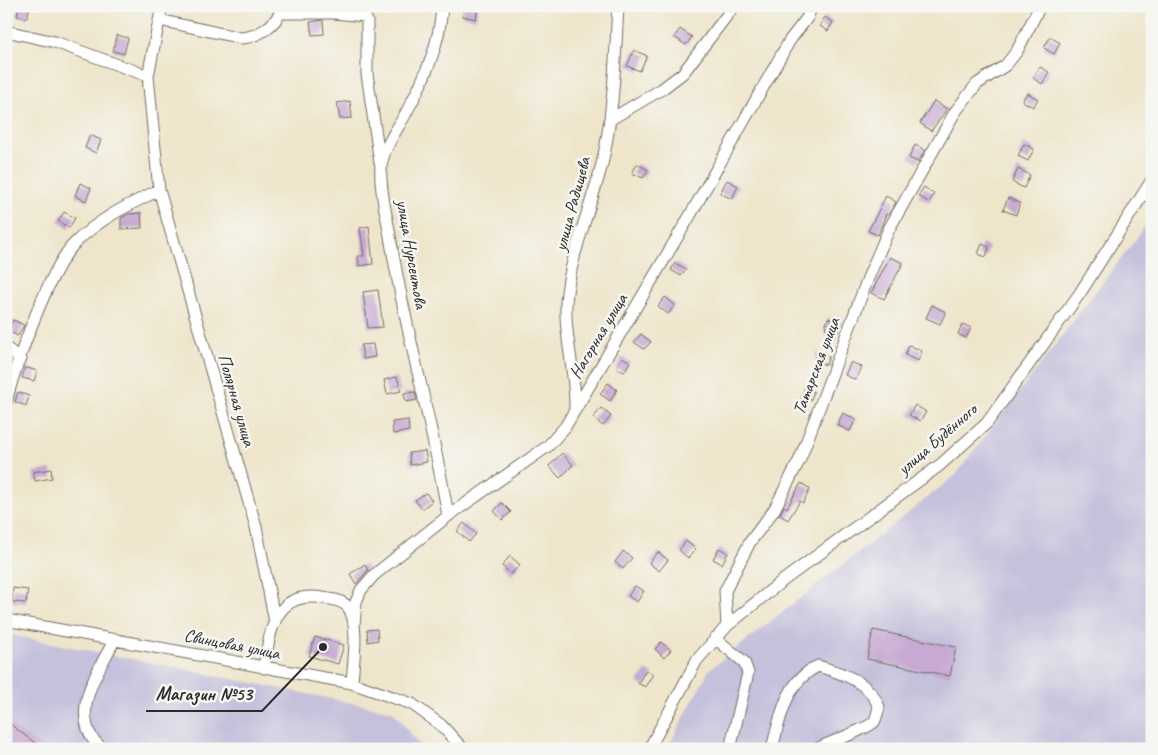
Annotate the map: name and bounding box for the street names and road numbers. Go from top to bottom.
street label: улица Радищева [549,154,595,254]
street label: улица Нурсеитова [391,197,433,312]
street label: Нагорная улица [564,288,633,383]
street label: Татарская улица [787,313,845,418]
street label: Полярная улица [213,351,261,450]
street label: улица Будённого [892,397,982,480]
street label: Свинцовая улица [182,624,283,664]

